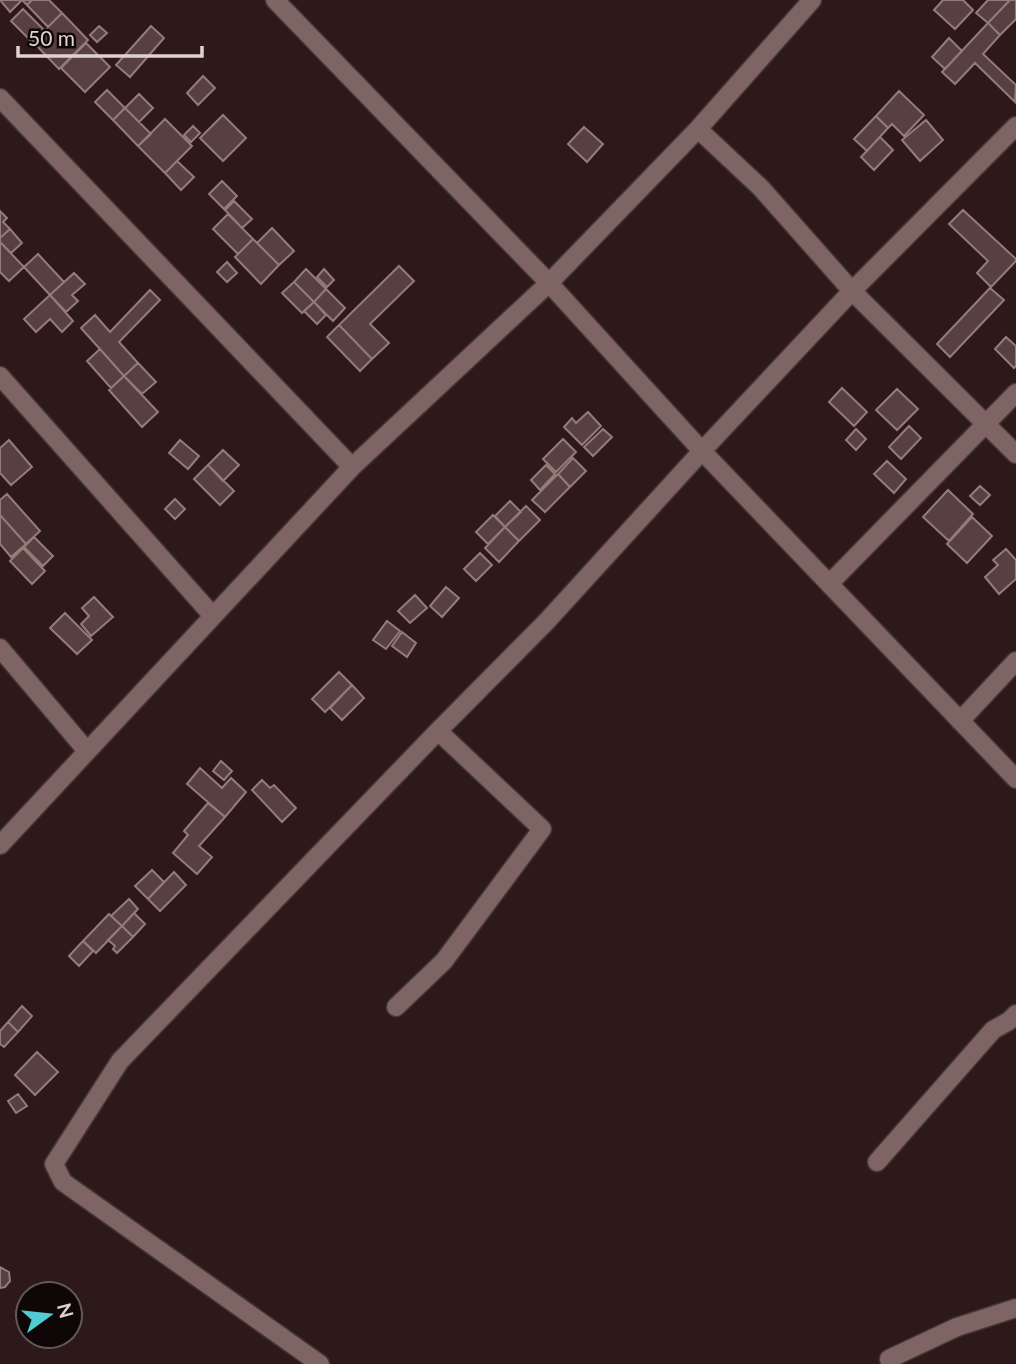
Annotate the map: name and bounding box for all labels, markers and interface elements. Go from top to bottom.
scale bar [18,14,201,58]
text: 50 m [28,25,75,50]
north arrow [14,1280,84,1350]
text: N [53,1300,79,1321]

